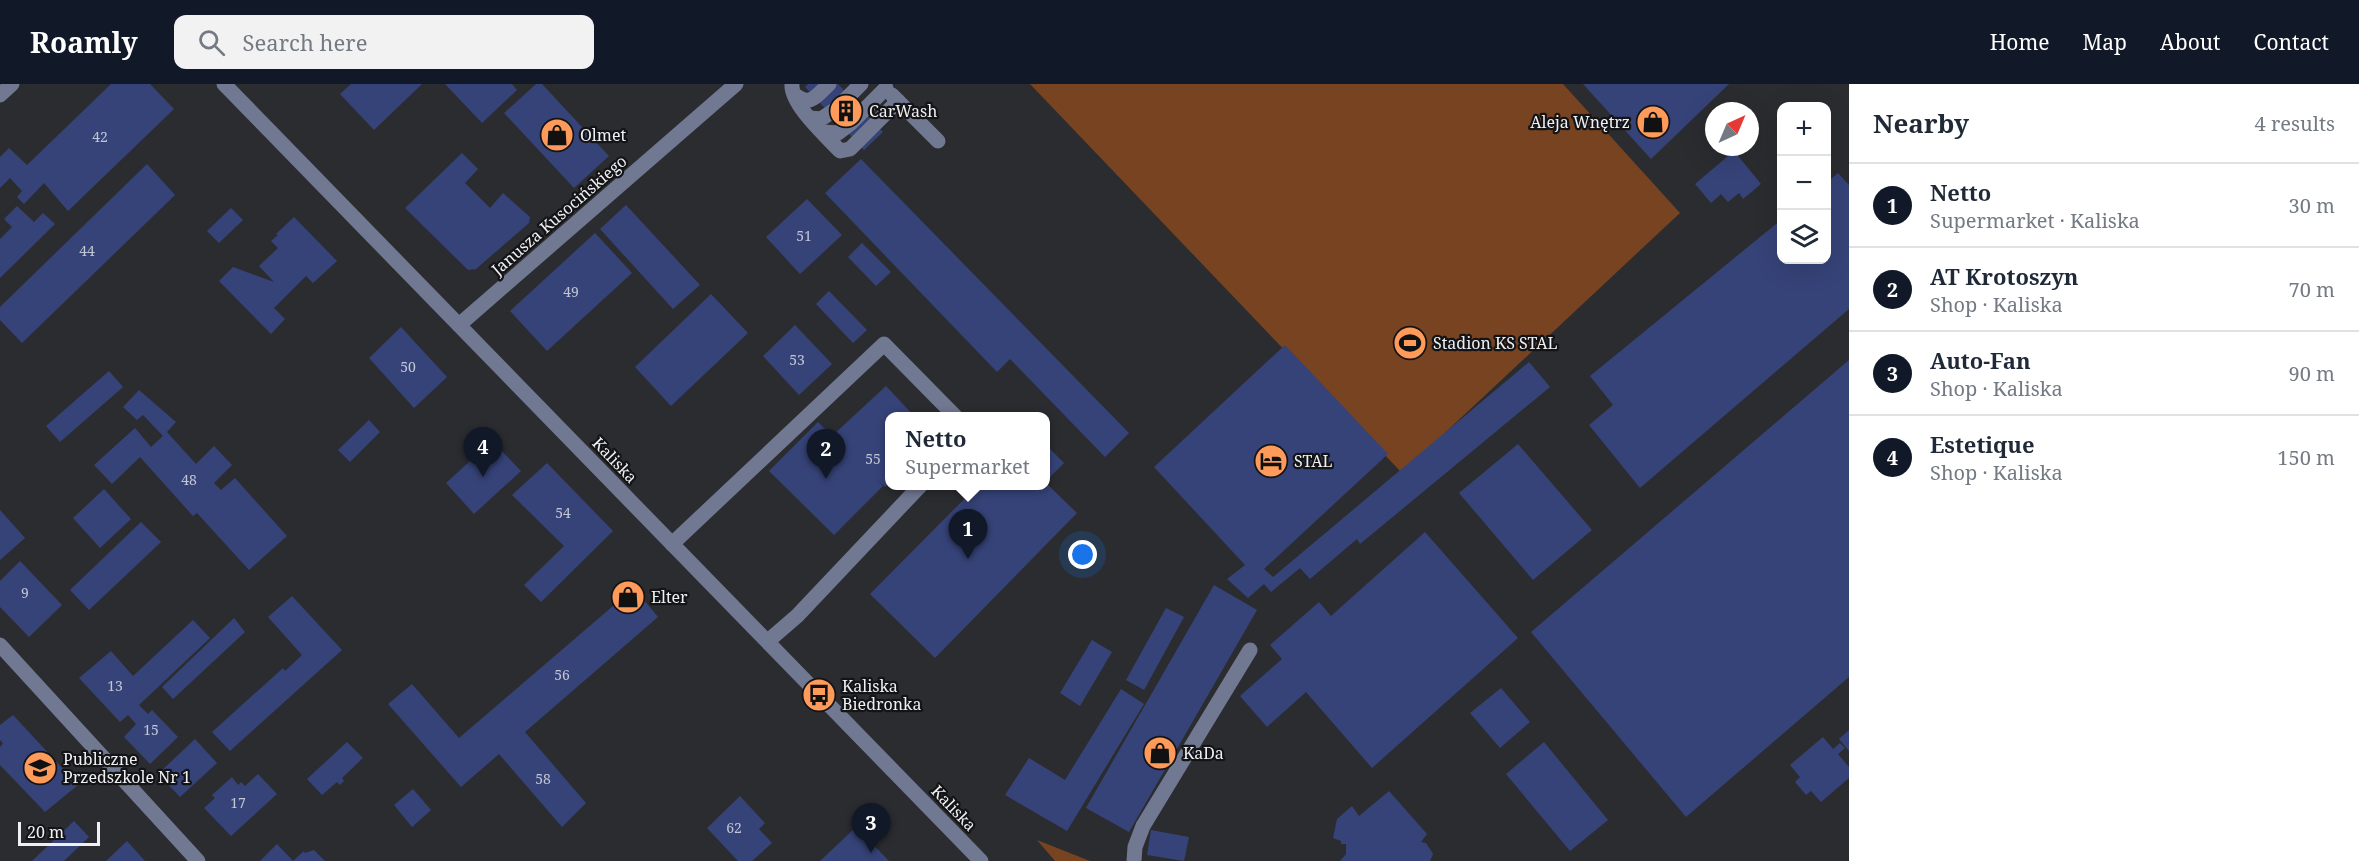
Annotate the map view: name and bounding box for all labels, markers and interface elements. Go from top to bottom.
search box [174,15,594,69]
text: Roamly [30,23,138,61]
icon: search [195,26,228,59]
text: Search here [243,27,367,57]
text: Home [1990,28,2050,56]
text: Map [2083,28,2127,56]
text: About [2160,28,2221,56]
text: Contact [2254,28,2329,56]
building icon: CarWash [828,93,864,129]
place label: CarWash [869,100,937,122]
north arrow [1705,102,1759,156]
map controls [1777,102,1831,264]
button: + [1777,102,1831,156]
shop icon: Aleja Wnętrz [1635,104,1671,140]
text: Nearby [1873,105,1969,141]
text: 4 results [2255,110,2335,137]
place label: Aleja Wnętrz [1530,111,1630,133]
shop icon: Olmet [539,117,575,153]
place label: Olmet [580,124,627,146]
house number: 42 [92,127,108,146]
street label: Janusza Kusocińskiego [486,150,631,281]
button: − [1777,156,1831,210]
text: Netto [1930,177,1991,207]
text: 1 [1887,192,1898,219]
text: 30 m [2289,192,2335,219]
text: Supermarket · Kaliska [1930,207,2140,234]
button: layers [1777,210,1831,264]
house number: 51 [796,226,812,245]
house number: 44 [79,241,95,260]
text: AT Krotoszyn [1930,261,2079,291]
text: 2 [1887,276,1898,303]
text: 70 m [2289,276,2335,303]
house number: 49 [563,282,579,301]
text: Shop · Kaliska [1930,291,2063,318]
sports icon: Stadion KS STAL [1392,325,1428,361]
place label: Stadion KS STAL [1433,332,1558,354]
text: Auto-Fan [1930,345,2031,375]
house number: 53 [789,350,805,369]
house number: 50 [400,357,416,376]
text: 3 [1887,360,1898,387]
text: 90 m [2289,360,2335,387]
text: Shop · Kaliska [1930,375,2063,402]
popup [885,412,1050,490]
text: Netto [905,423,966,453]
pin: 4 [464,428,502,477]
text: Estetique [1930,429,2035,459]
pin: 2 [806,430,846,479]
street label: Kaliska [588,432,642,488]
hotel icon: STAL [1253,443,1289,479]
text: 4 [1887,444,1898,471]
text: 150 m [2277,444,2335,471]
house number: 55 [865,449,881,468]
place label: STAL [1294,450,1333,472]
text: Supermarket [905,453,1030,480]
text: Shop · Kaliska [1930,459,2063,486]
house number: 48 [181,470,197,489]
house number: 54 [555,503,571,522]
pin: 1 [948,510,988,559]
your location [1068,540,1097,569]
shop icon: Elter [610,579,646,615]
house number: 9 [21,583,29,602]
place label: Elter [651,586,688,608]
house number: 56 [554,665,570,684]
place label: Kaliska Biedronka [842,675,921,715]
house number: 13 [107,676,123,695]
bus stop icon: Kaliska Biedronka [801,677,837,713]
house number: 15 [143,720,159,739]
shop icon: KaDa [1142,735,1178,771]
place label: KaDa [1183,742,1224,764]
place label: Publiczne Przedszkole Nr 1 [63,748,191,788]
school or university icon: Publiczne Przedszkole Nr 1 [22,750,58,786]
house number: 58 [535,769,551,788]
street label: Kaliska [927,780,981,836]
house number: 17 [230,793,246,812]
pin: 3 [852,804,890,853]
house number: 62 [726,818,742,837]
scale bar [18,819,100,846]
text: 20 m [27,821,64,843]

